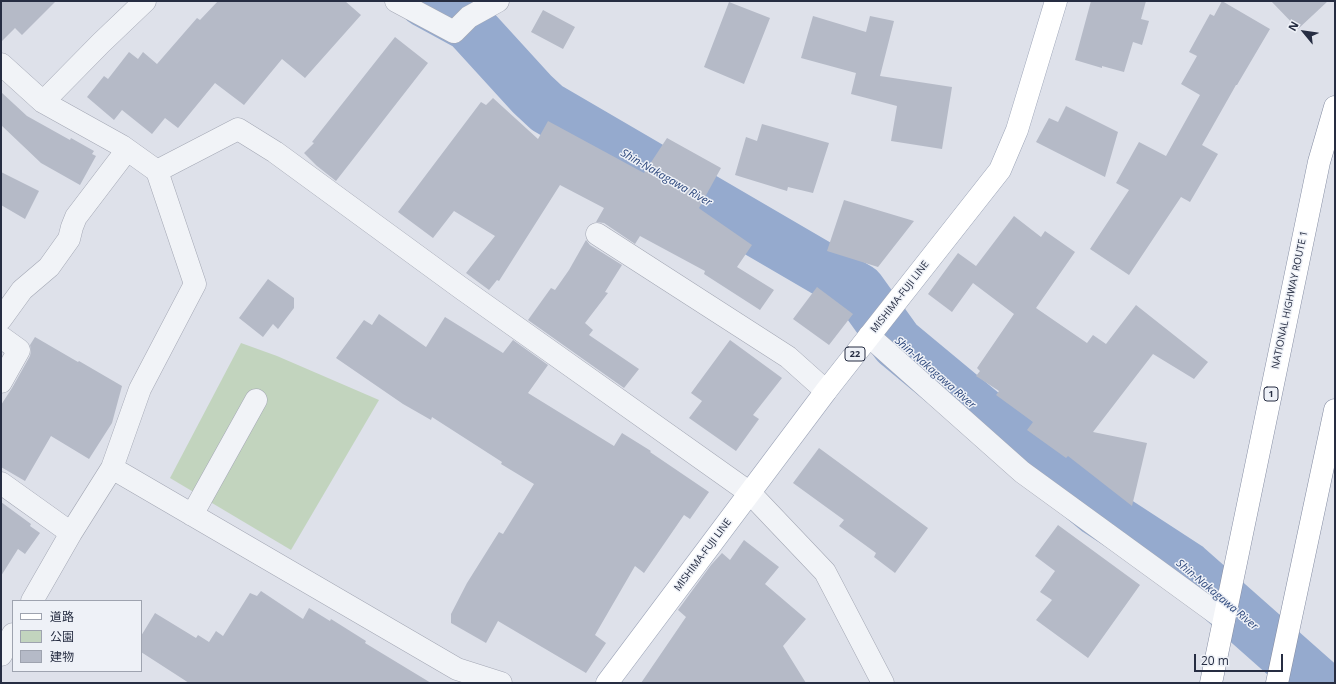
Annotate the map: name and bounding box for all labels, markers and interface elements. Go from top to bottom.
north arrow [1284,12,1324,52]
text: N [1284,18,1302,33]
water label: Shin-Nakagawa River [618,147,714,209]
street label: NATIONAL HIGHWAY ROUTE 1 [1269,230,1311,370]
street label: MISHIMA-FUJI LINE [868,259,932,335]
water label: Shin-Nakagawa River [892,334,978,412]
road number: 22 [845,347,865,361]
road number: 1 [1264,387,1278,401]
street label: MISHIMA-FUJI LINE [672,516,734,594]
water label: Shin-Nakagawa River [1173,557,1261,633]
legend [12,600,142,672]
text: 道路 [50,608,74,625]
text: 公園 [50,628,74,645]
scale bar [1196,646,1285,672]
text: 建物 [50,648,74,665]
text: 20 m [1201,652,1229,669]

